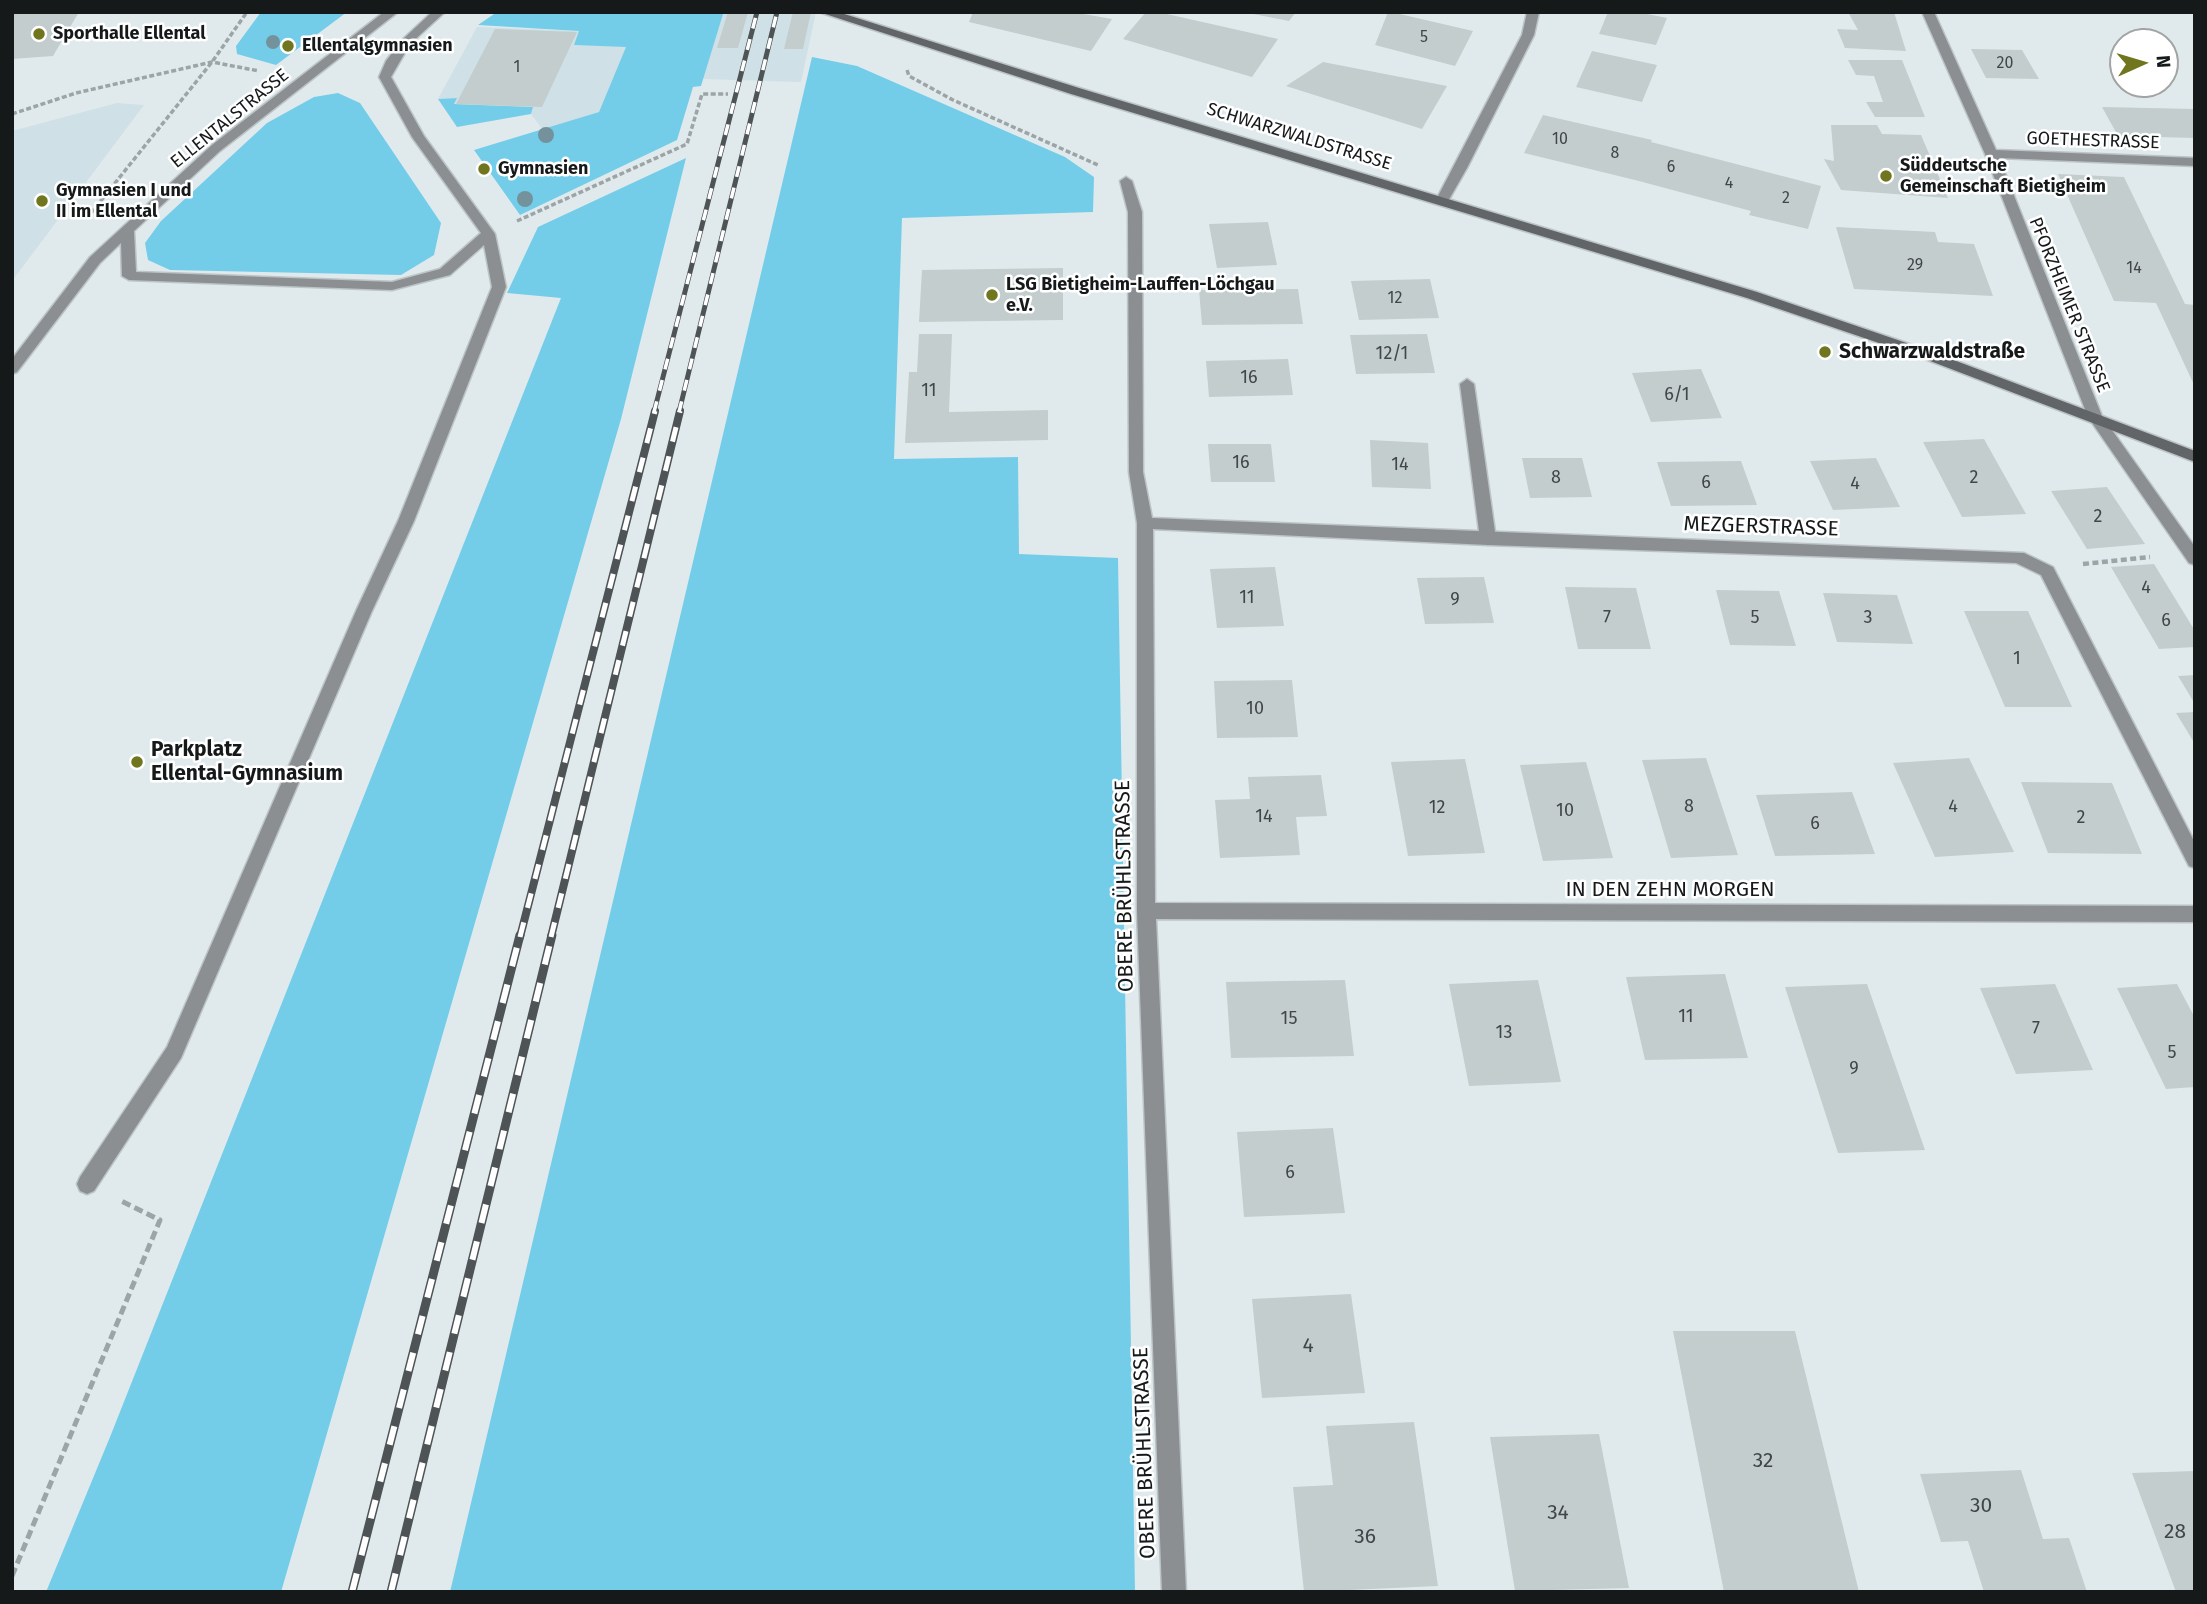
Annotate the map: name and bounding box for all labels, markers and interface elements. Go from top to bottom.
place label: Sporthalle Ellental [53,23,206,45]
marker: Sporthalle Ellental [31,26,47,42]
house number: 5 [1420,28,1428,48]
north arrow [2109,28,2179,98]
place label: Ellentalgymnasien [302,35,453,57]
marker: Ellentalgymnasien [280,38,296,54]
house number: 20 [1997,54,2013,74]
text: N [2152,55,2175,69]
house number: 1 [514,58,520,78]
street label: ELLENTALSTRASSE [167,65,293,173]
street label: SCHWARZWALDSTRASSE [1204,99,1394,175]
street label: GOETHESTRASSE [2026,128,2160,154]
house number: 10 [1552,130,1568,150]
house number: 8 [1611,144,1619,164]
place label: Süddeutsche Gemeinschaft Bietigheim [1900,155,2106,198]
place label: Gymnasien [498,158,588,180]
house number: 6 [1667,158,1675,178]
marker: Gymnasien [476,161,492,177]
marker: Süddeutsche Gemeinschaft Bietigheim [1878,168,1894,184]
house number: 4 [1725,174,1733,194]
place label: Gymnasien I und II im Ellental [56,180,192,222]
house number: 2 [1782,189,1790,209]
marker: Gymnasien I und II im Ellental [34,193,50,209]
street label: PFORZHEIMER STRASSE [2024,214,2114,396]
house number: 29 [1907,256,1923,276]
house number: 14 [2126,259,2142,279]
place label: LSG Bietigheim-Lauffen-Löchgau e.V. [1006,274,1275,316]
marker: LSG Bietigheim-Lauffen-Löchgau e.V. [984,287,1000,303]
house number: 12 [1388,289,1402,309]
place label: Schwarzwaldstraße [1839,339,2025,365]
house number: 12/1 [1376,343,1408,365]
marker: Schwarzwaldstraße [1817,344,1833,360]
house number: 16 [1240,367,1258,389]
house number: 11 [921,380,937,402]
house number: 6/1 [1664,384,1690,406]
house number: 16 [1232,452,1250,474]
house number: 14 [1391,454,1409,476]
house number: 8 [1551,467,1561,489]
house number: 2 [1970,467,1978,489]
house number: 6 [1701,472,1711,494]
house number: 4 [1850,473,1860,495]
house number: 2 [2094,506,2102,528]
street label: MEZGERSTRASSE [1683,512,1839,542]
house number: 4 [2141,577,2151,599]
house number: 11 [1239,587,1255,609]
house number: 9 [1450,589,1460,611]
house number: 7 [1603,607,1611,629]
house number: 5 [1750,607,1760,629]
house number: 3 [1864,607,1872,629]
house number: 6 [2161,610,2171,632]
house number: 1 [2013,648,2021,670]
house number: 10 [1246,698,1264,720]
place label: Parkplatz Ellental-Gymnasium [151,737,343,787]
marker: Parkplatz Ellental-Gymnasium [129,754,145,770]
street label: OBERE BRÜHLSTRASSE [1111,780,1139,992]
house number: 8 [1684,796,1694,818]
house number: 4 [1948,796,1958,818]
house number: 12 [1429,797,1445,819]
house number: 10 [1556,800,1574,822]
house number: 14 [1255,806,1273,828]
house number: 2 [2077,807,2085,829]
house number: 6 [1810,813,1820,835]
street label: IN DEN ZEHN MORGEN [1565,877,1775,903]
house number: 11 [1678,1006,1694,1028]
house number: 15 [1281,1008,1297,1030]
house number: 7 [2032,1018,2040,1040]
house number: 13 [1496,1022,1512,1044]
house number: 5 [2167,1042,2177,1064]
house number: 9 [1849,1058,1859,1080]
house number: 6 [1285,1162,1295,1184]
house number: 4 [1302,1333,1314,1359]
street label: OBERE BRÜHLSTRASSE [1129,1347,1161,1559]
house number: 32 [1753,1448,1773,1474]
house number: 30 [1970,1493,1992,1519]
house number: 34 [1547,1500,1569,1526]
house number: 28 [2164,1519,2186,1545]
house number: 36 [1354,1524,1376,1550]

